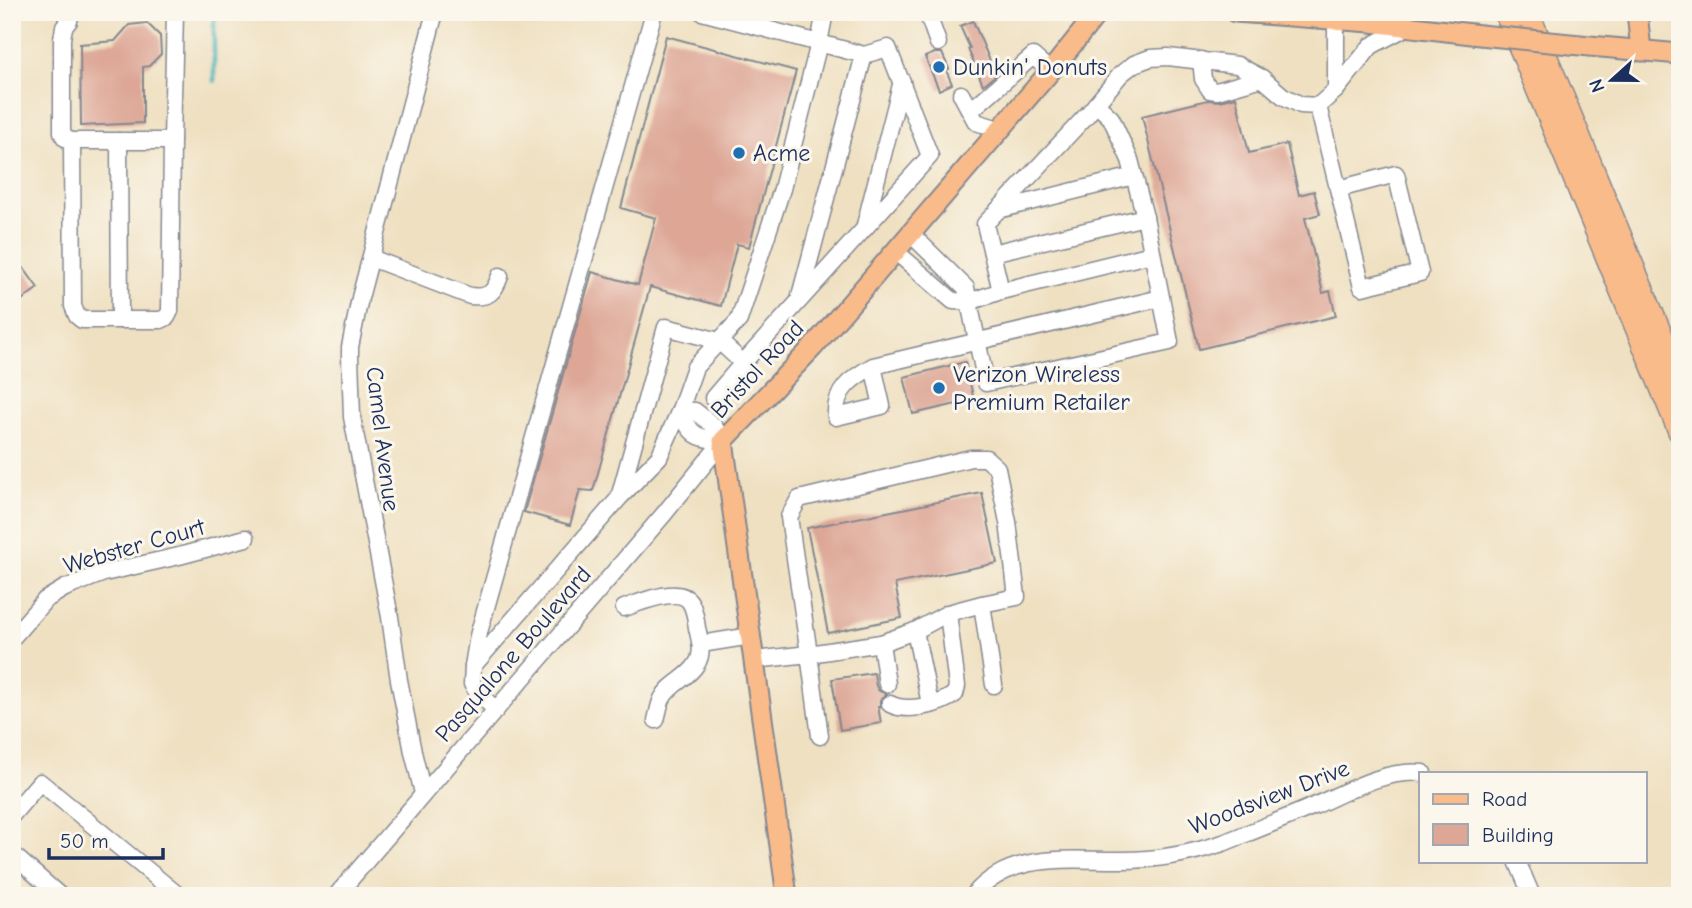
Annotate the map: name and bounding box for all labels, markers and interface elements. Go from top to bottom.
north arrow [1576,46,1646,116]
place label: Dunkin' Donuts [953,53,1107,81]
marker: Dunkin' Donuts [931,59,947,75]
text: N [1585,76,1610,95]
place label: Acme [753,139,810,167]
marker: Acme [731,145,747,161]
street label: Bristol Road [705,314,809,424]
place label: Verizon Wireless Premium Retailer [953,360,1130,416]
street label: Camel Avenue [360,365,406,513]
marker: Verizon Wireless Premium Retailer [931,380,947,396]
street label: Webster Court [60,512,209,580]
street label: Pasqualone Boulevard [429,560,597,748]
street label: Woodsview Drive [1185,754,1353,840]
legend [1419,772,1646,862]
text: Road [1482,787,1527,811]
scale bar [49,817,163,861]
text: Building [1482,823,1554,847]
text: 50 m [60,829,109,853]

